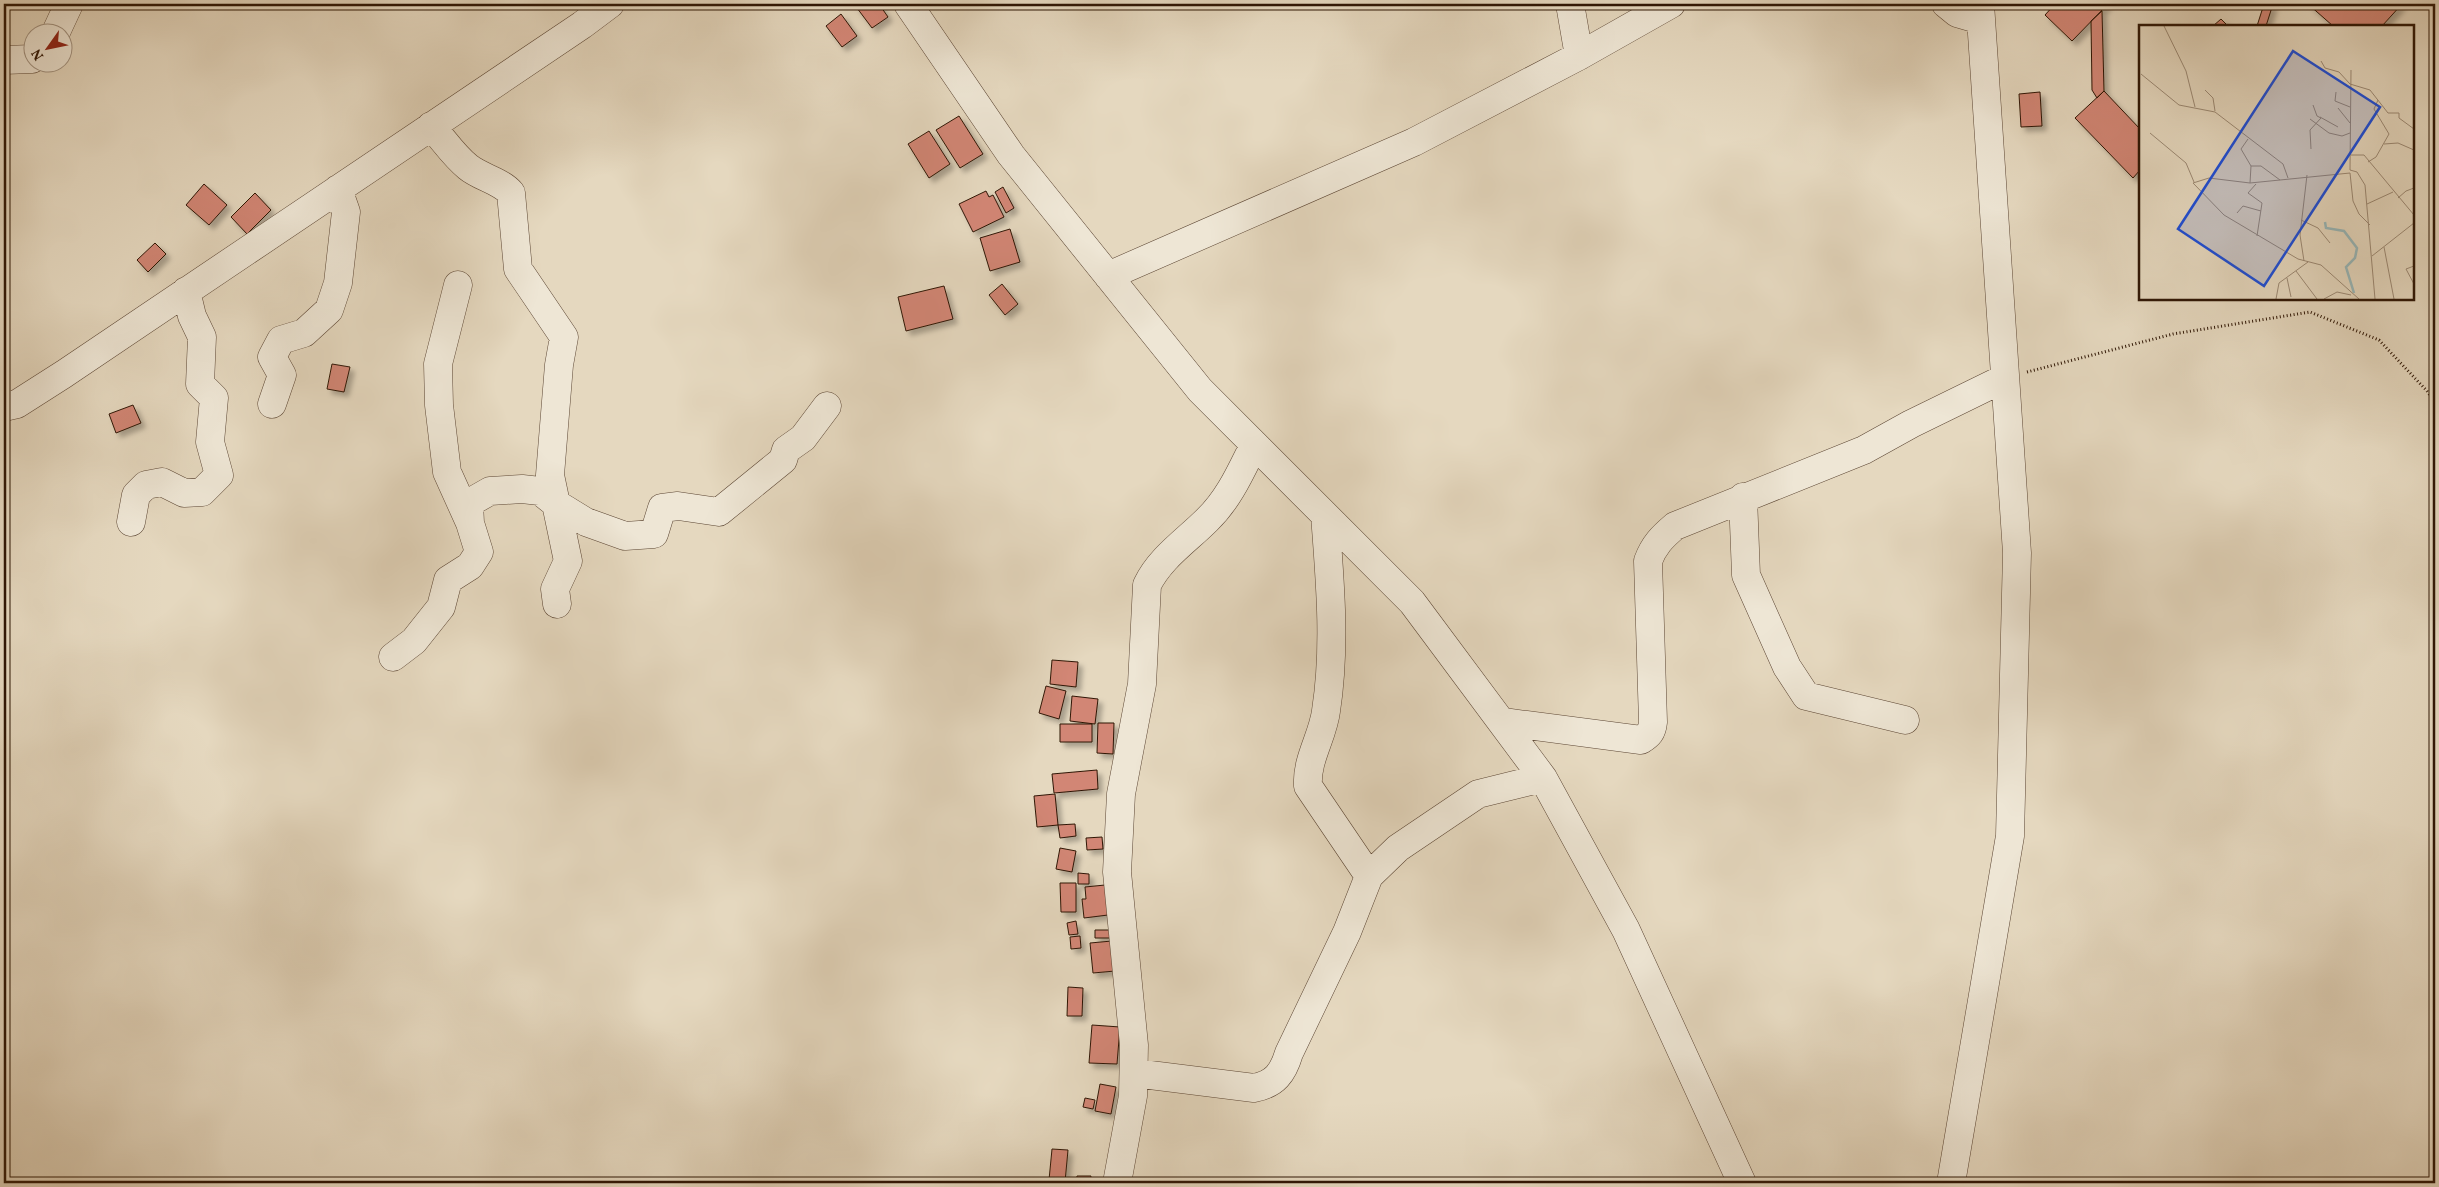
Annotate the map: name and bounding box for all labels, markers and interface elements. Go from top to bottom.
north arrow [22,22,72,72]
inset map [2139,25,2414,300]
text: N [28,45,49,64]

